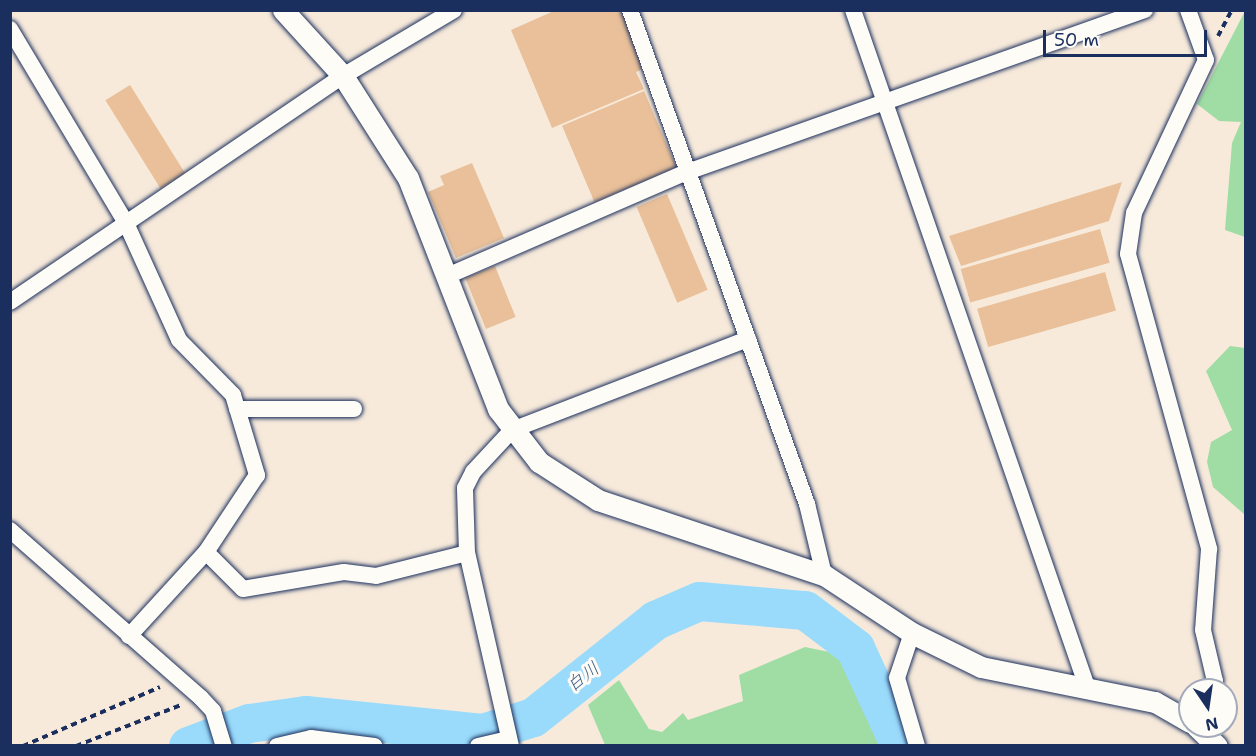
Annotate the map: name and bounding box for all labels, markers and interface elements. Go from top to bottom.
scale bar [1046,18,1210,56]
text: 50 m [1054,28,1099,52]
water label: 白川 [562,657,604,697]
north arrow [1178,678,1238,738]
text: N [1203,712,1220,736]

